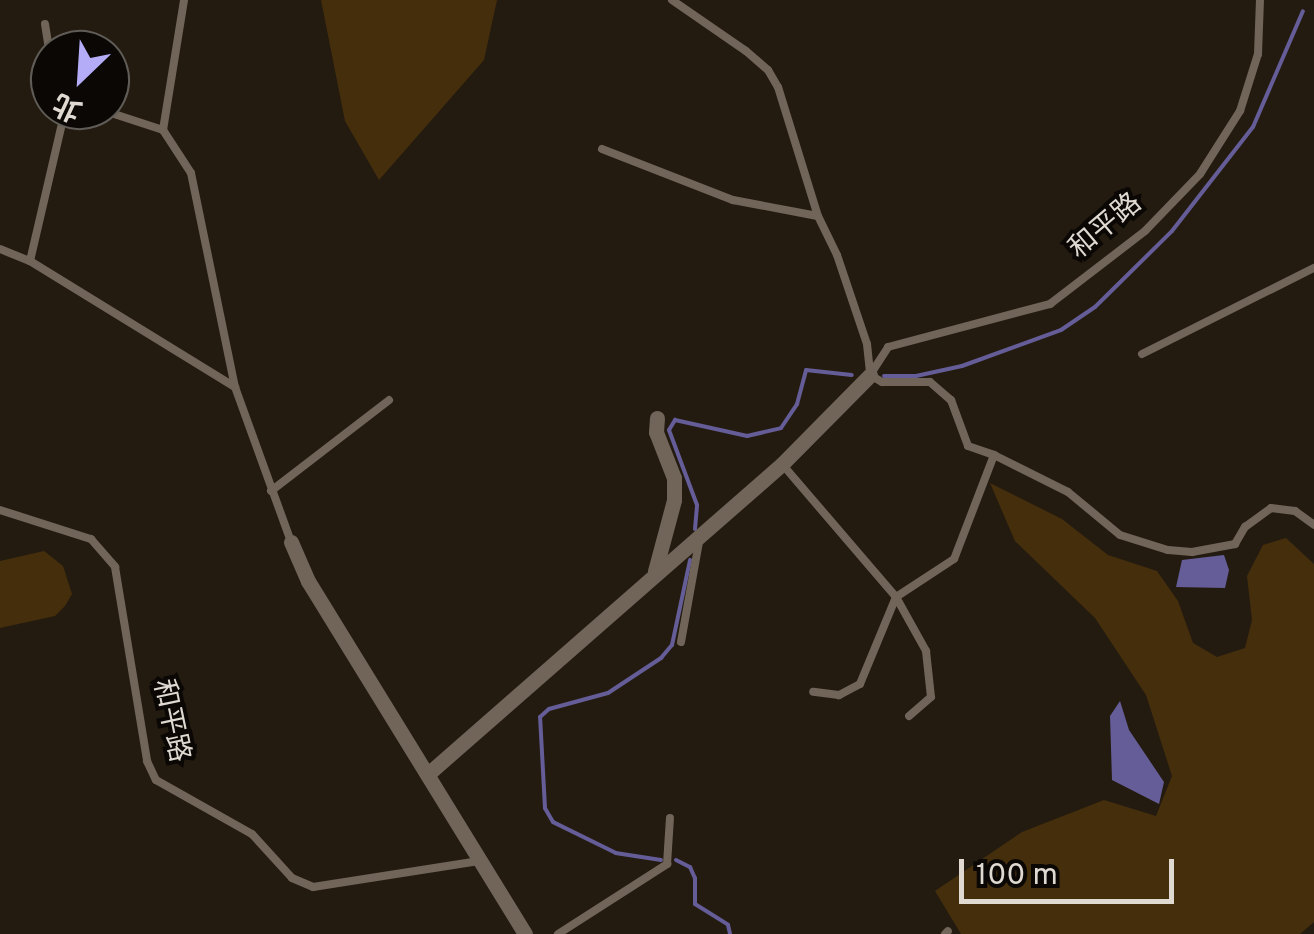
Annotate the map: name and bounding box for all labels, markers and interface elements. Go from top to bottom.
north arrow [30,30,130,130]
text: 北 [48,83,88,128]
street label: 和平路 [1063,187,1149,267]
street label: 和平路 [145,676,195,766]
scale bar [964,839,1179,901]
text: 100 m [976,858,1058,895]

